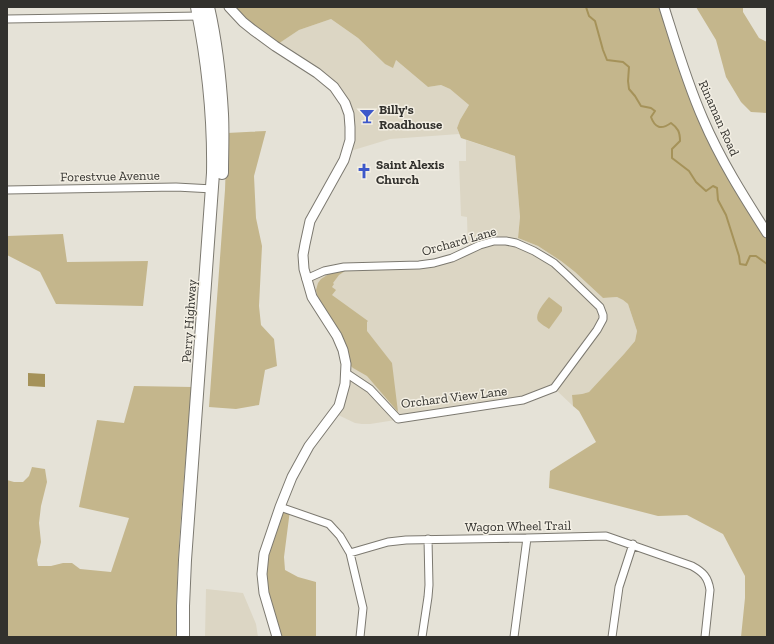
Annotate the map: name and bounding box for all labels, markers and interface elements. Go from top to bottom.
street label: Rinaman Road [696,78,742,158]
place label: Billy's Roadhouse [379,102,443,132]
bar icon: Billy's Roadhouse [358,107,376,125]
place label: Saint Alexis Church [376,157,444,187]
church icon: Saint Alexis Church [355,162,373,180]
street label: Forestvue Avenue [60,168,160,184]
street label: Orchard Lane [420,223,498,259]
street label: Perry Highway [179,278,199,363]
street label: Orchard View Lane [400,383,508,411]
street label: Wagon Wheel Trail [465,518,572,534]

